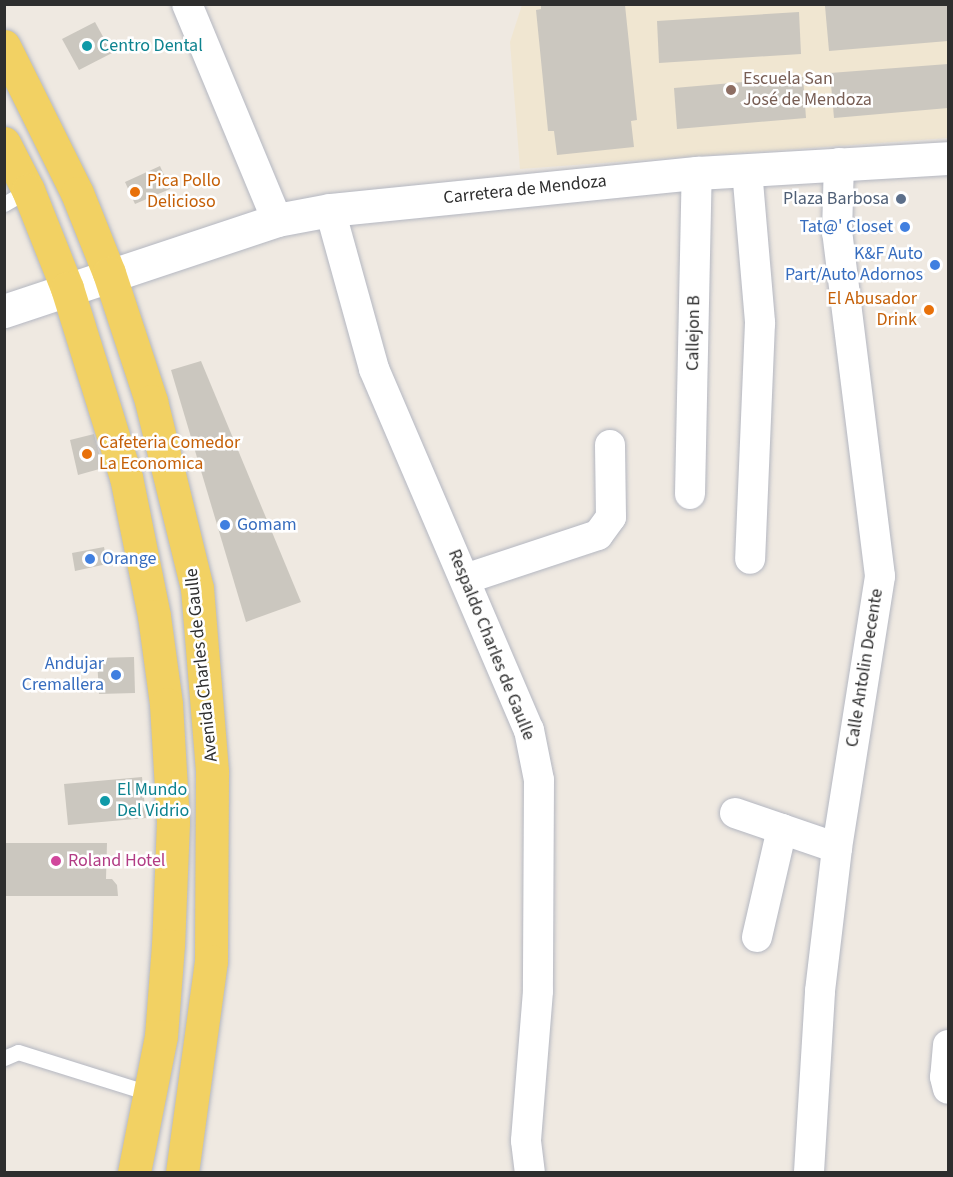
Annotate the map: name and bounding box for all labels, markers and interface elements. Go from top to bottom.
place label: Centro Dental [99,35,203,57]
marker: Centro Dental [80,39,94,53]
place label: Escuela San José de Mendoza [743,69,872,112]
marker: Escuela San José de Mendoza [724,83,738,97]
place label: Pica Pollo Delicioso [147,171,221,213]
street label: Carretera de Mendoza [442,171,608,209]
marker: Pica Pollo Delicioso [128,185,142,199]
place label: Plaza Barbosa [783,188,889,210]
marker: Plaza Barbosa [894,192,908,206]
place label: Tat@' Closet [799,216,893,238]
marker: Tat@' Closet [898,220,912,234]
place label: K&F Auto Part/Auto Adornos [785,244,923,286]
marker: K&F Auto Part/Auto Adornos [928,258,942,272]
place label: El Abusador Drink [827,289,917,332]
street label: Callejon B [683,295,705,371]
marker: El Abusador Drink [922,303,936,317]
place label: Cafeteria Comedor La Economica [99,433,240,476]
marker: Cafeteria Comedor La Economica [80,447,94,461]
place label: Gomam [237,514,297,536]
marker: Gomam [218,518,232,532]
street label: Respaldo Charles de Gaulle [443,546,539,744]
place label: Orange [102,548,156,570]
marker: Orange [83,552,97,566]
street label: Avenida Charles de Gaulle [181,567,223,763]
street label: Calle Antolin Decente [842,587,888,749]
place label: Andujar Cremallera [22,654,104,696]
marker: Andujar Cremallera [109,668,123,682]
place label: El Mundo Del Vidrio [117,780,189,822]
marker: El Mundo Del Vidrio [98,794,112,808]
place label: Roland Hotel [68,850,165,872]
marker: Roland Hotel [49,854,63,868]

